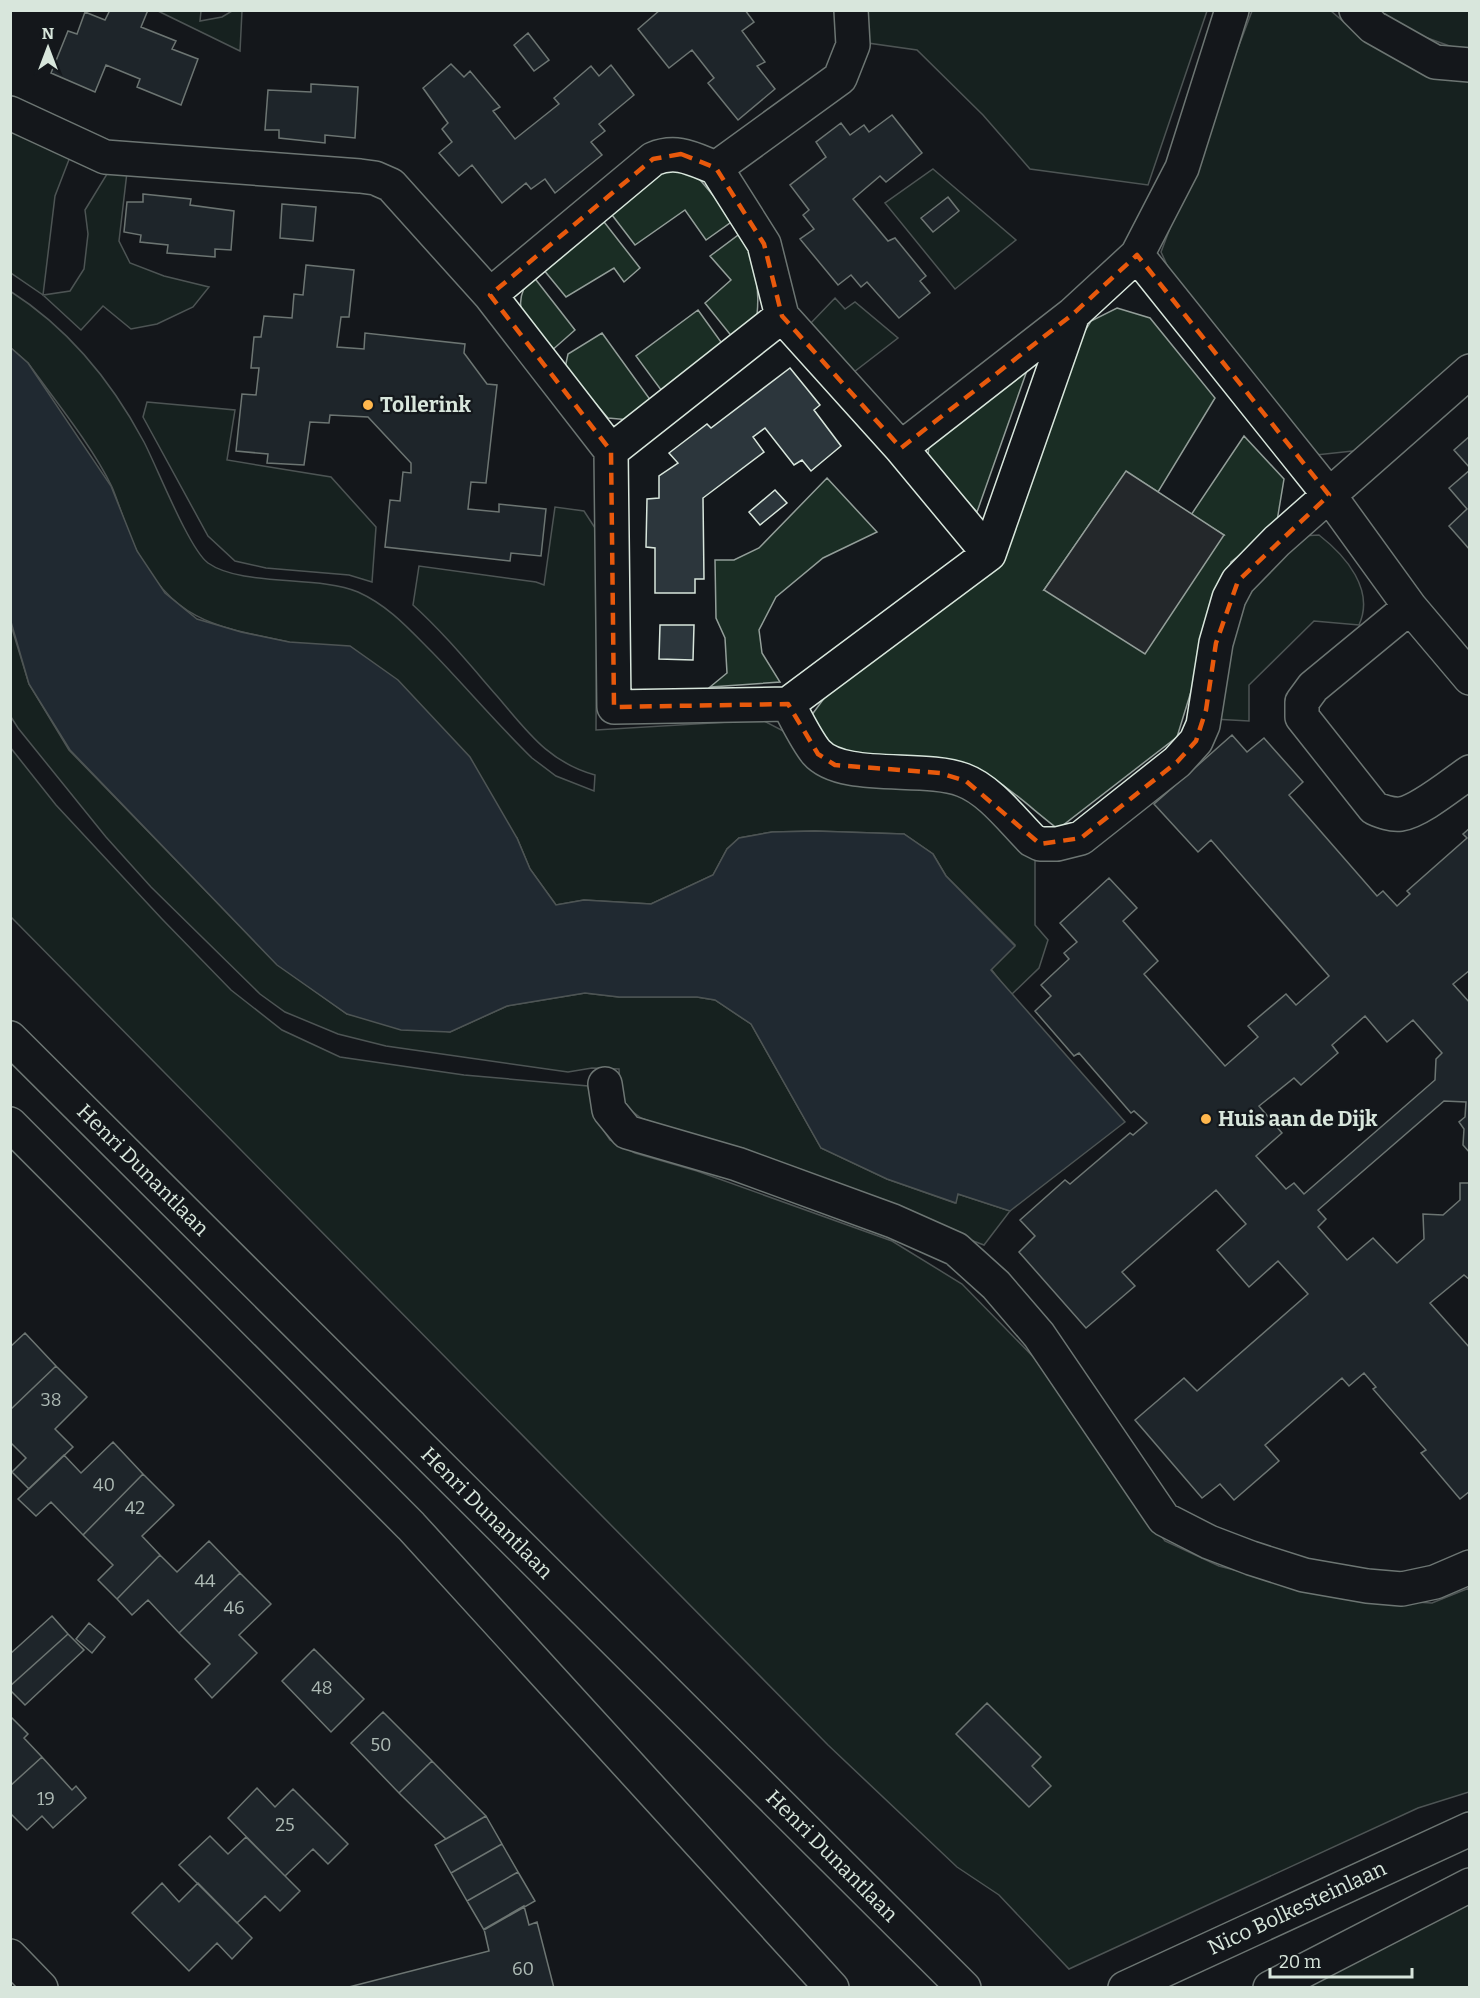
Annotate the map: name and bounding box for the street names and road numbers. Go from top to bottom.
street label: Henri Dunantlaan [72,1099,214,1241]
street label: Henri Dunantlaan [416,1442,558,1584]
street label: Henri Dunantlaan [761,1785,903,1927]
street label: Nico Bolkesteinlaan [1204,1855,1390,1961]

